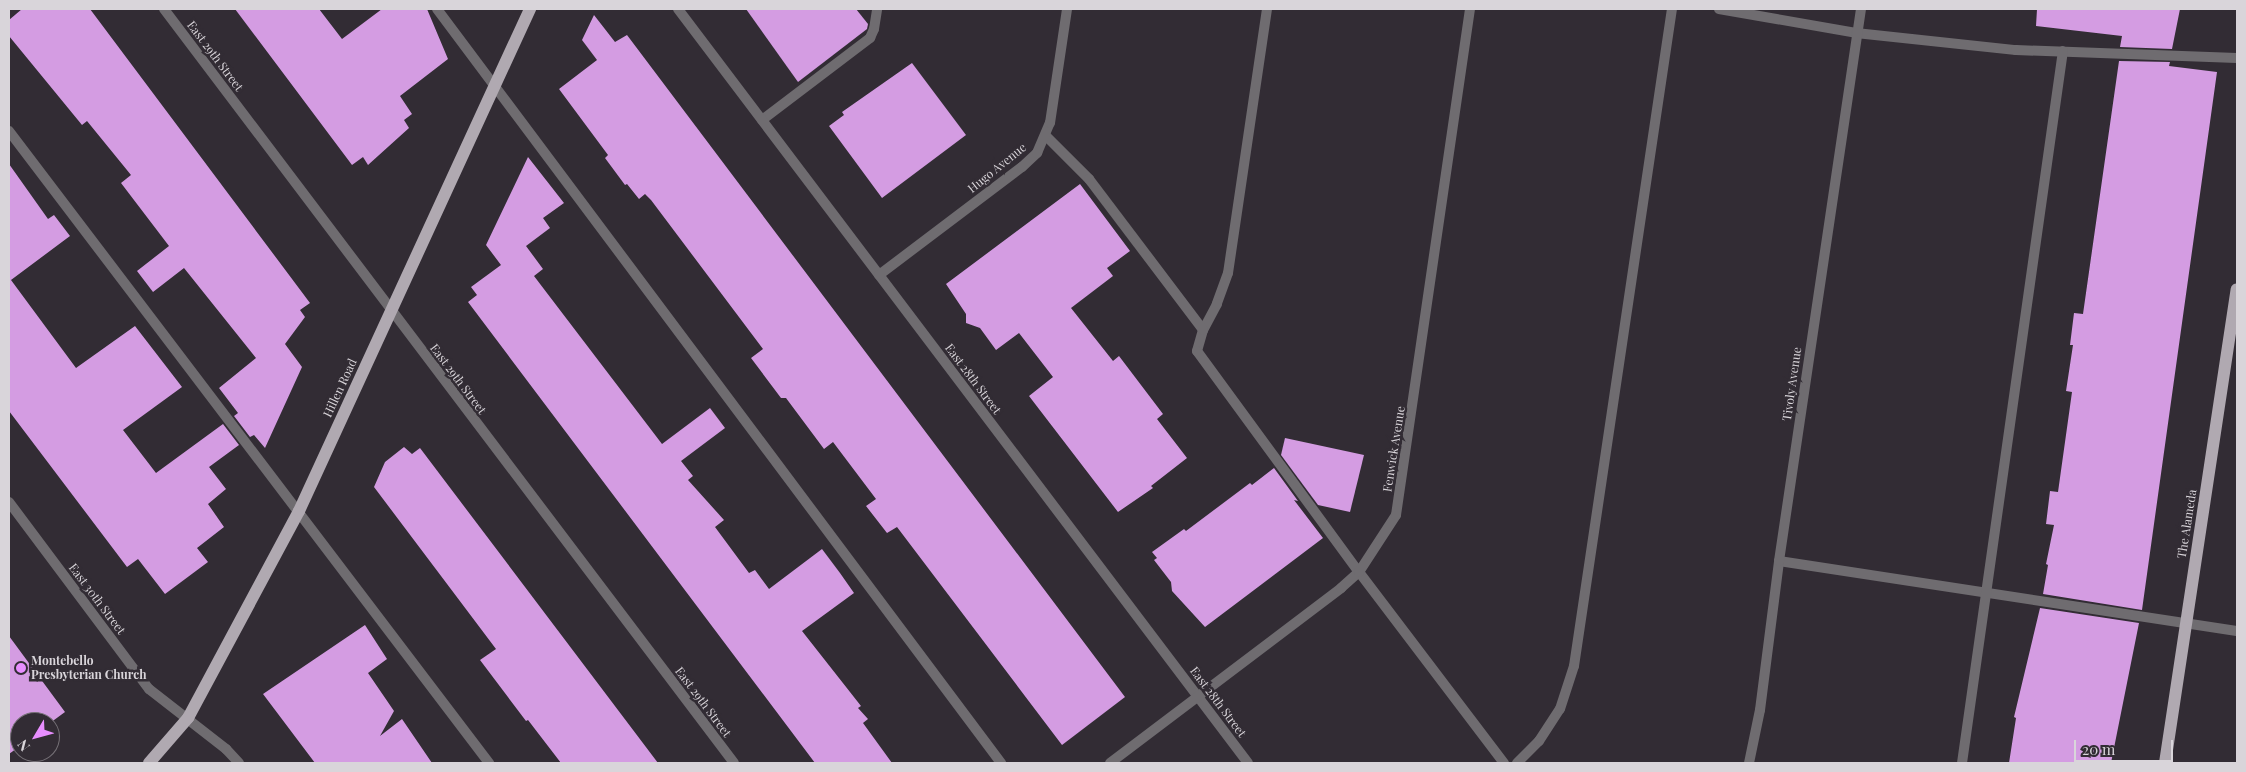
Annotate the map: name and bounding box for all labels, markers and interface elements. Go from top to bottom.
street label: East 29th Street [184,18,246,94]
street label: Hugo Avenue [965,140,1029,196]
street label: East 29th Street [427,341,489,417]
street label: East 28th Street [942,341,1004,417]
street label: Tivoly Avenue [1780,346,1804,422]
street label: Hillen Road [320,356,360,420]
street label: Fenwick Avenue [1380,405,1408,493]
street label: The Alameda [2174,488,2200,560]
street label: East 30th Street [66,561,128,637]
place label: Montebello Presbyterian Church [31,654,146,682]
marker: Montebello Presbyterian Church [15,662,27,674]
street label: East 29th Street [672,664,734,740]
street label: East 28th Street [1187,664,1249,740]
north arrow [10,712,60,762]
scale bar [2076,730,2175,762]
text: N [13,736,34,755]
text: 20 m [2082,739,2115,759]

